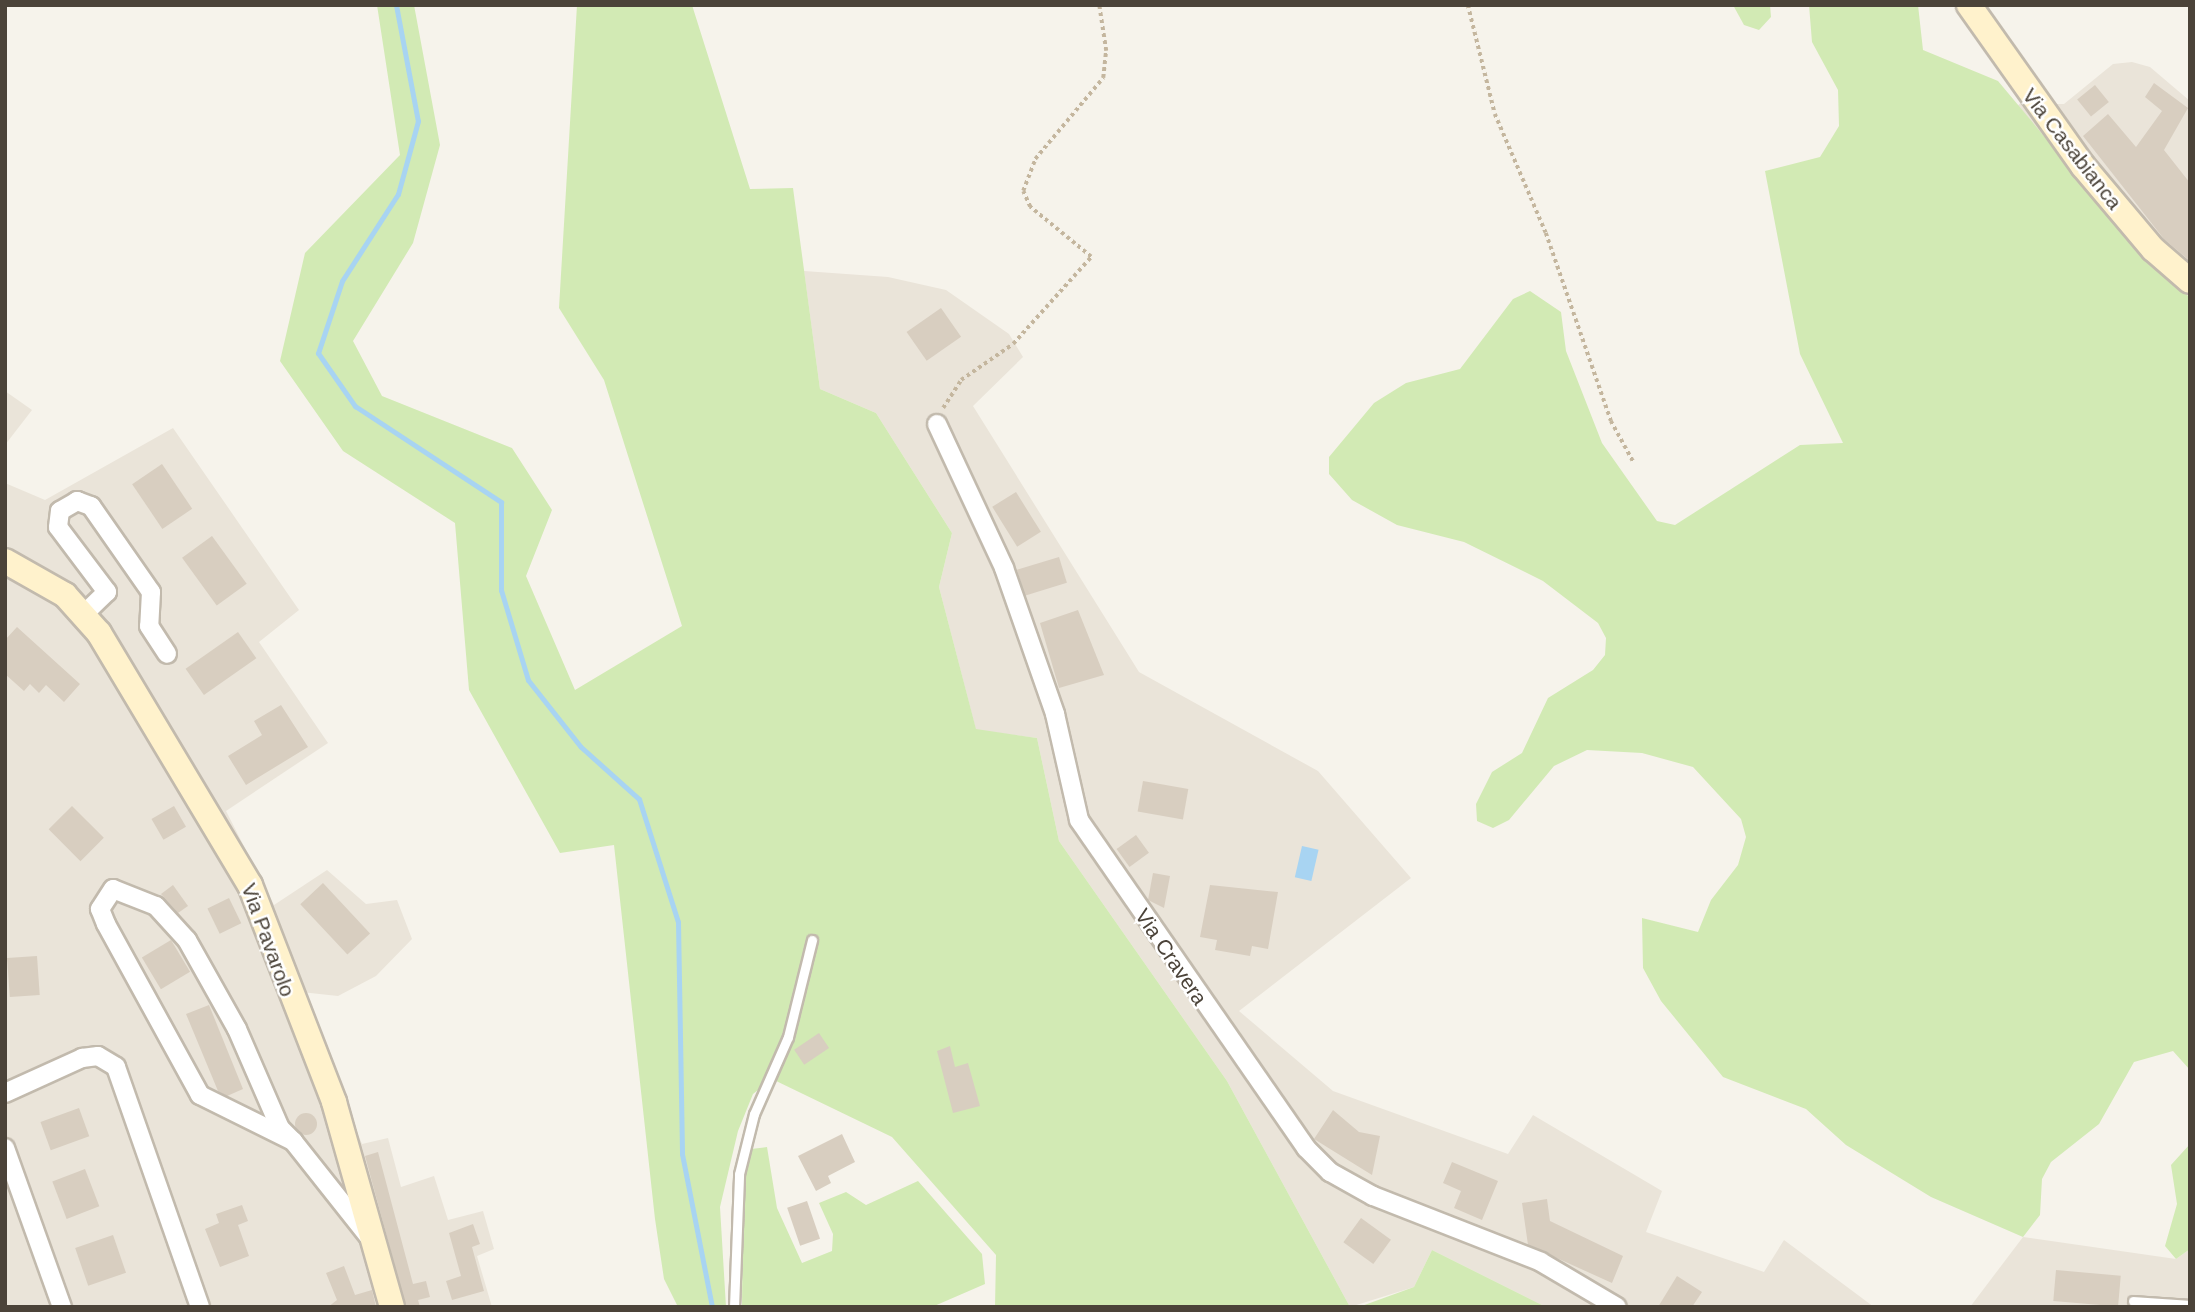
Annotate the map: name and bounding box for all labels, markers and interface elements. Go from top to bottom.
street label: Via Casabianca [2017,83,2127,215]
street label: Via Pavarolo [236,880,300,1000]
street label: Via Cravera [1130,904,1212,1010]

